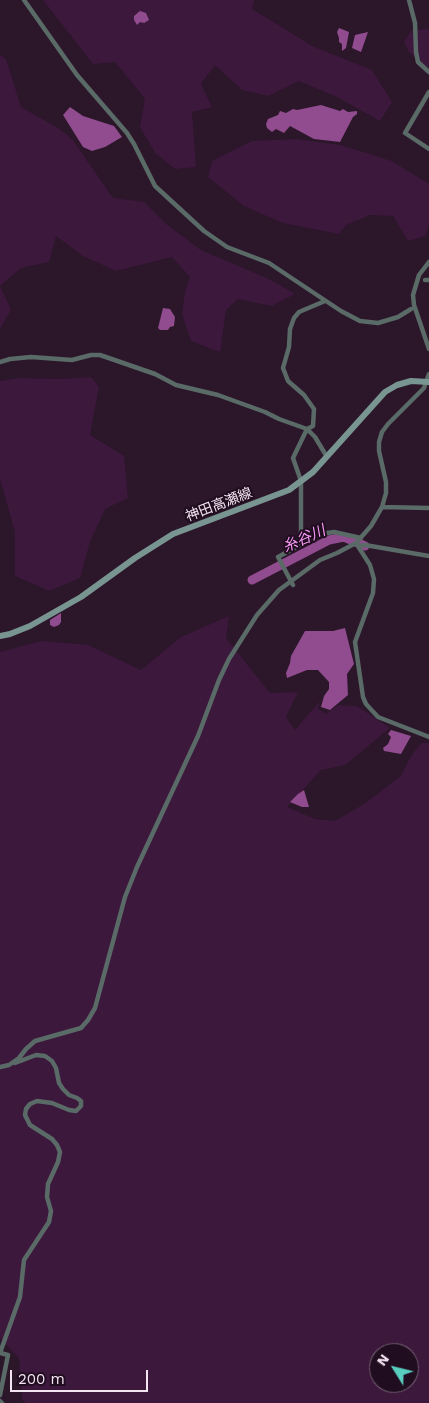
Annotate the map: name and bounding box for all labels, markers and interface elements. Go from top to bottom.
street label: 神田高瀬線 [183,485,255,525]
water label: 糸谷川 [280,522,328,556]
north arrow [369,1343,419,1393]
text: N [373,1351,392,1369]
scale bar [12,1360,150,1392]
text: 200 m [18,1370,65,1388]

